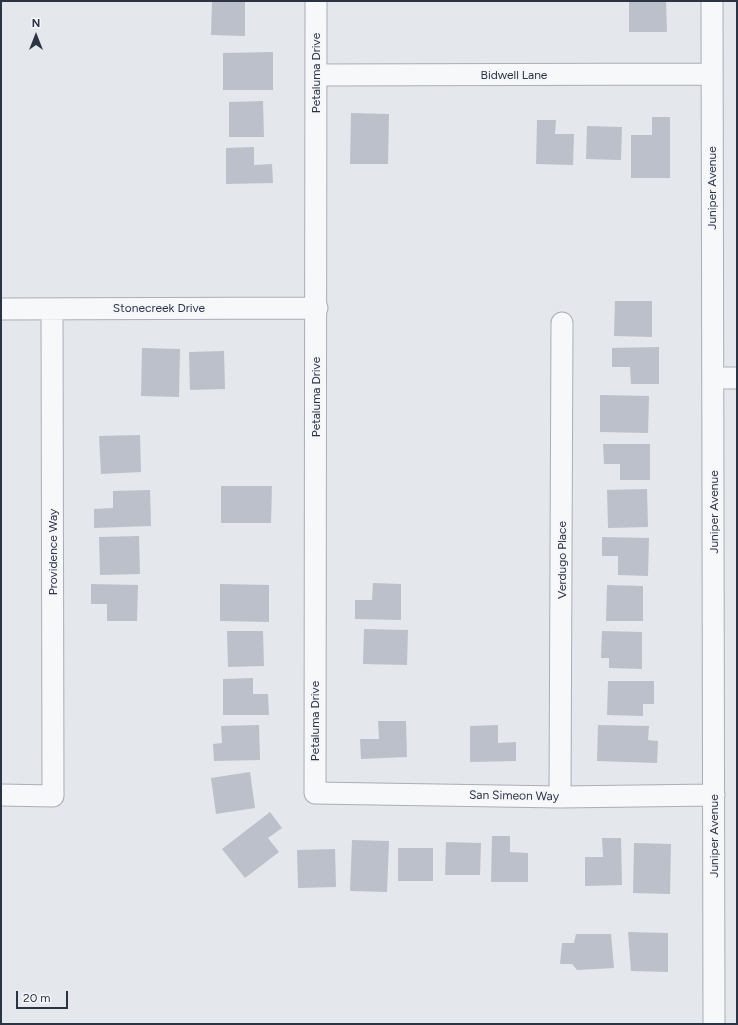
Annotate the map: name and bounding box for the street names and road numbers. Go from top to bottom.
street label: Petaluma Drive [309,33,323,113]
street label: Bidwell Lane [481,68,547,82]
street label: Juniper Avenue [705,146,719,230]
street label: Stonecreek Drive [113,301,205,315]
street label: Petaluma Drive [309,357,323,437]
street label: Juniper Avenue [707,470,721,554]
street label: Providence Way [46,509,60,595]
street label: Verdugo Place [555,521,569,599]
street label: Petaluma Drive [308,681,322,761]
street label: San Simeon Way [469,788,559,804]
street label: Juniper Avenue [707,794,721,878]

